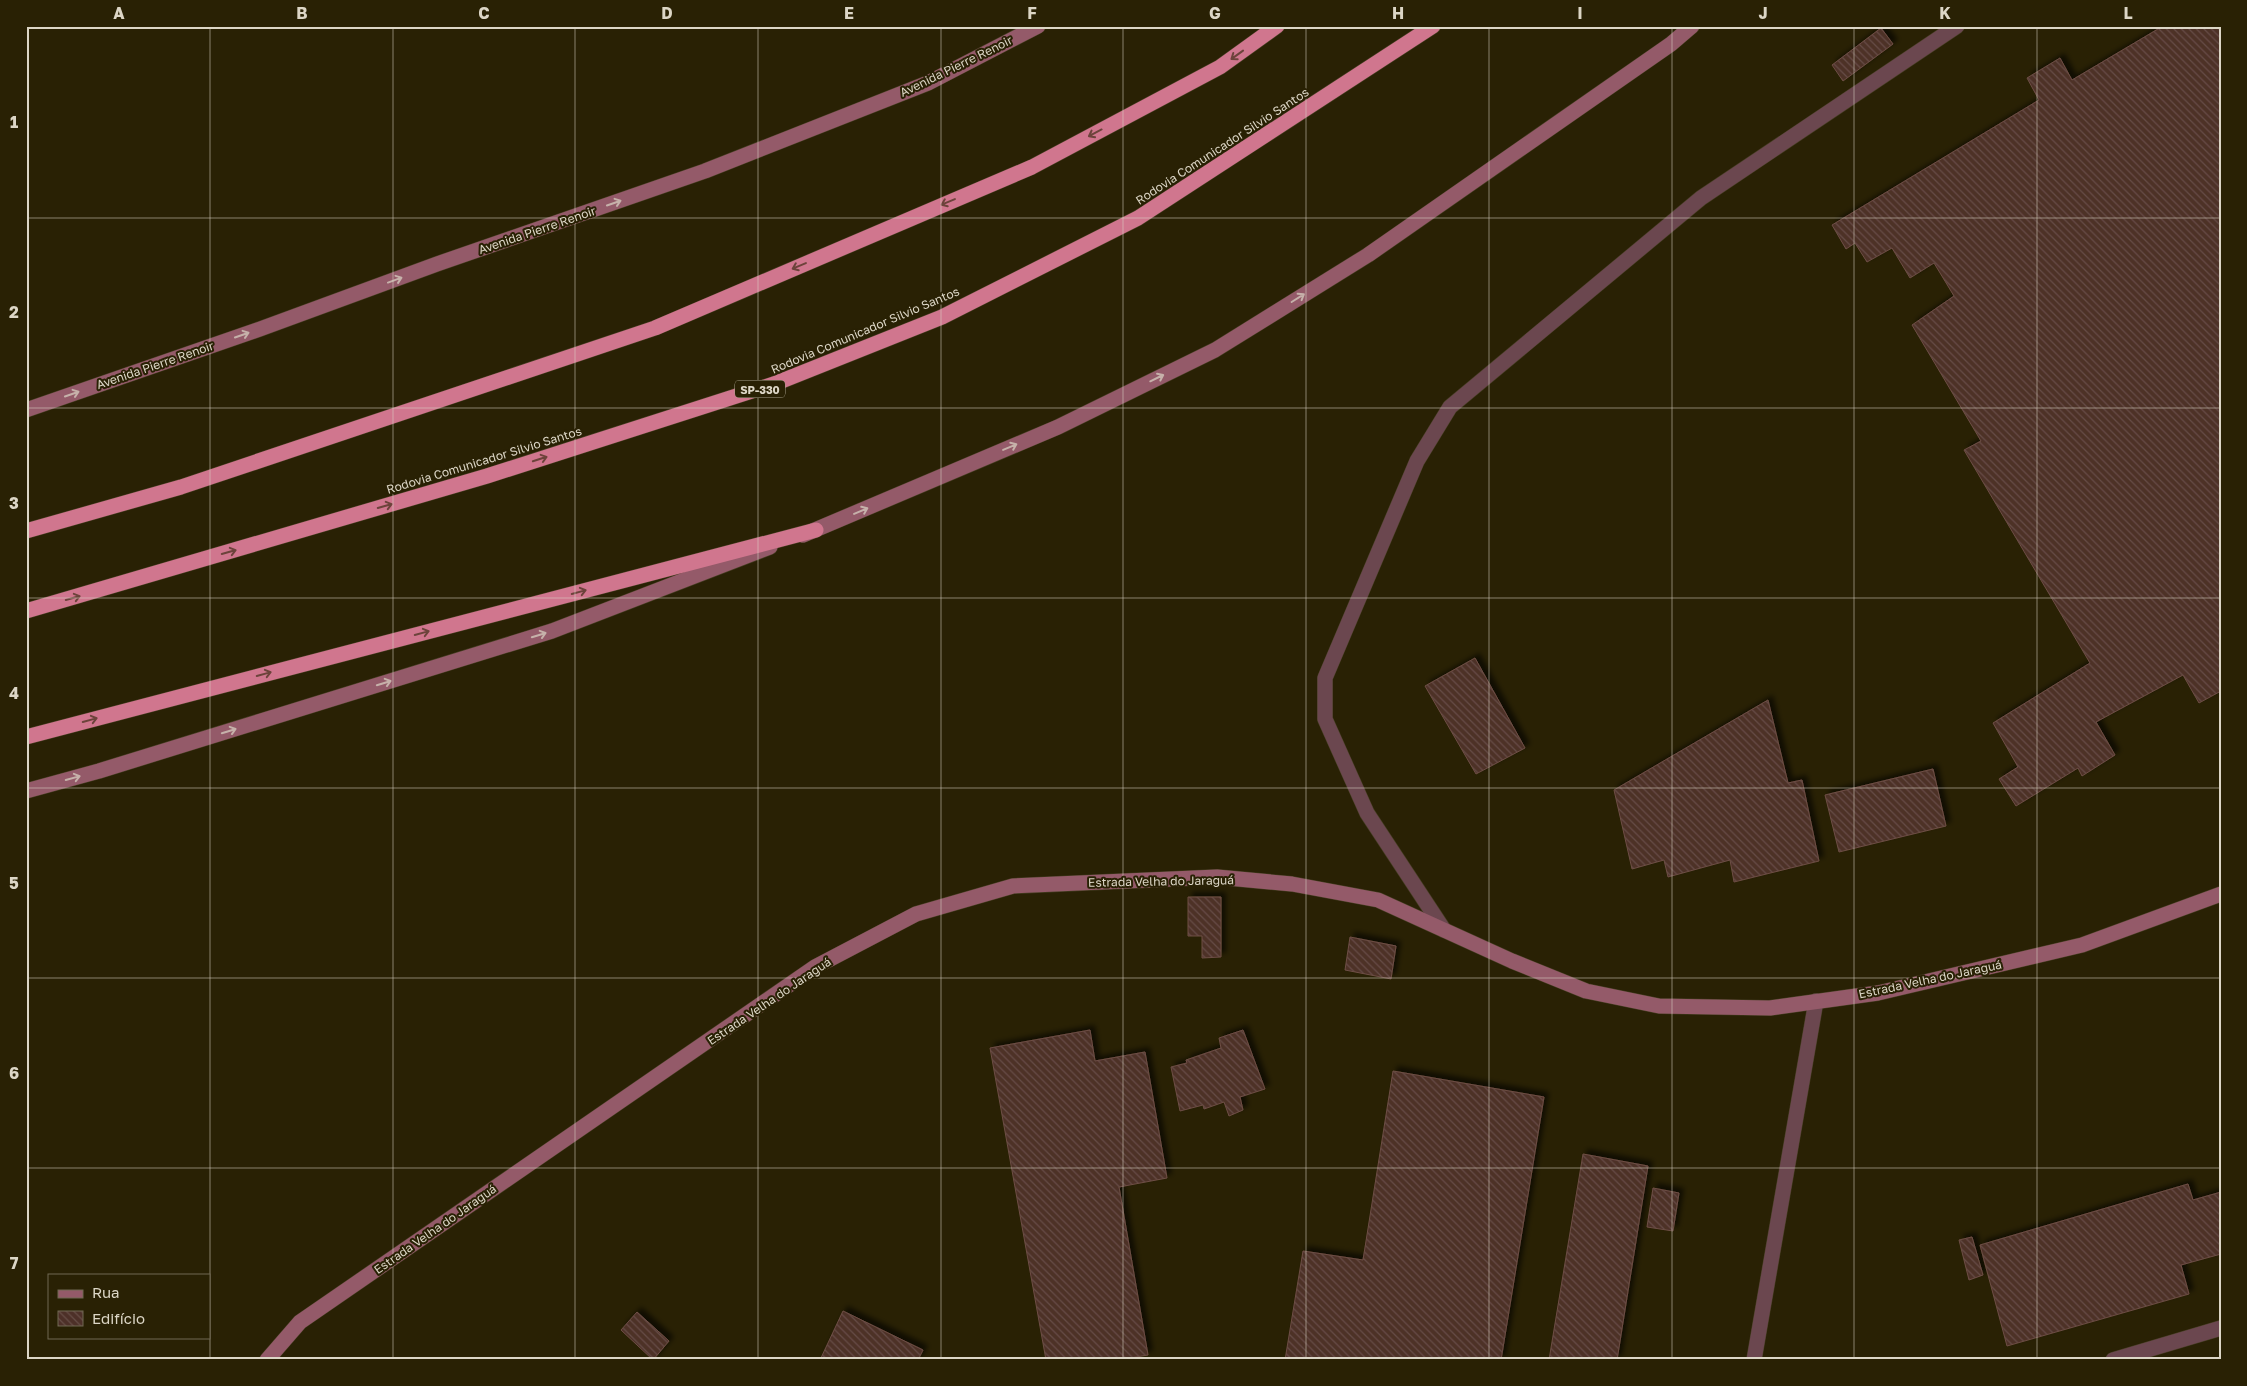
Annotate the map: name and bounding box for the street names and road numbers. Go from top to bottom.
street label: Avenida Pierre Renoir [897,32,1015,100]
street label: Rodovia Comunicador Silvio Santos [1133,84,1311,208]
street label: Avenida Pierre Renoir [476,203,598,257]
street label: Rodovia Comunicador Silvio Santos [768,283,962,377]
street label: Avenida Pierre Renoir [94,338,216,392]
road number: SP-330 [735,380,785,398]
street label: Rodovia Comunicador Silvio Santos [385,423,583,497]
street label: Estrada Velha do Jaraguá [1088,872,1234,890]
street label: Estrada Velha do Jaraguá [704,954,834,1048]
street label: Estrada Velha do Jaraguá [1857,956,2003,1002]
street label: Estrada Velha do Jaraguá [371,1181,499,1277]

